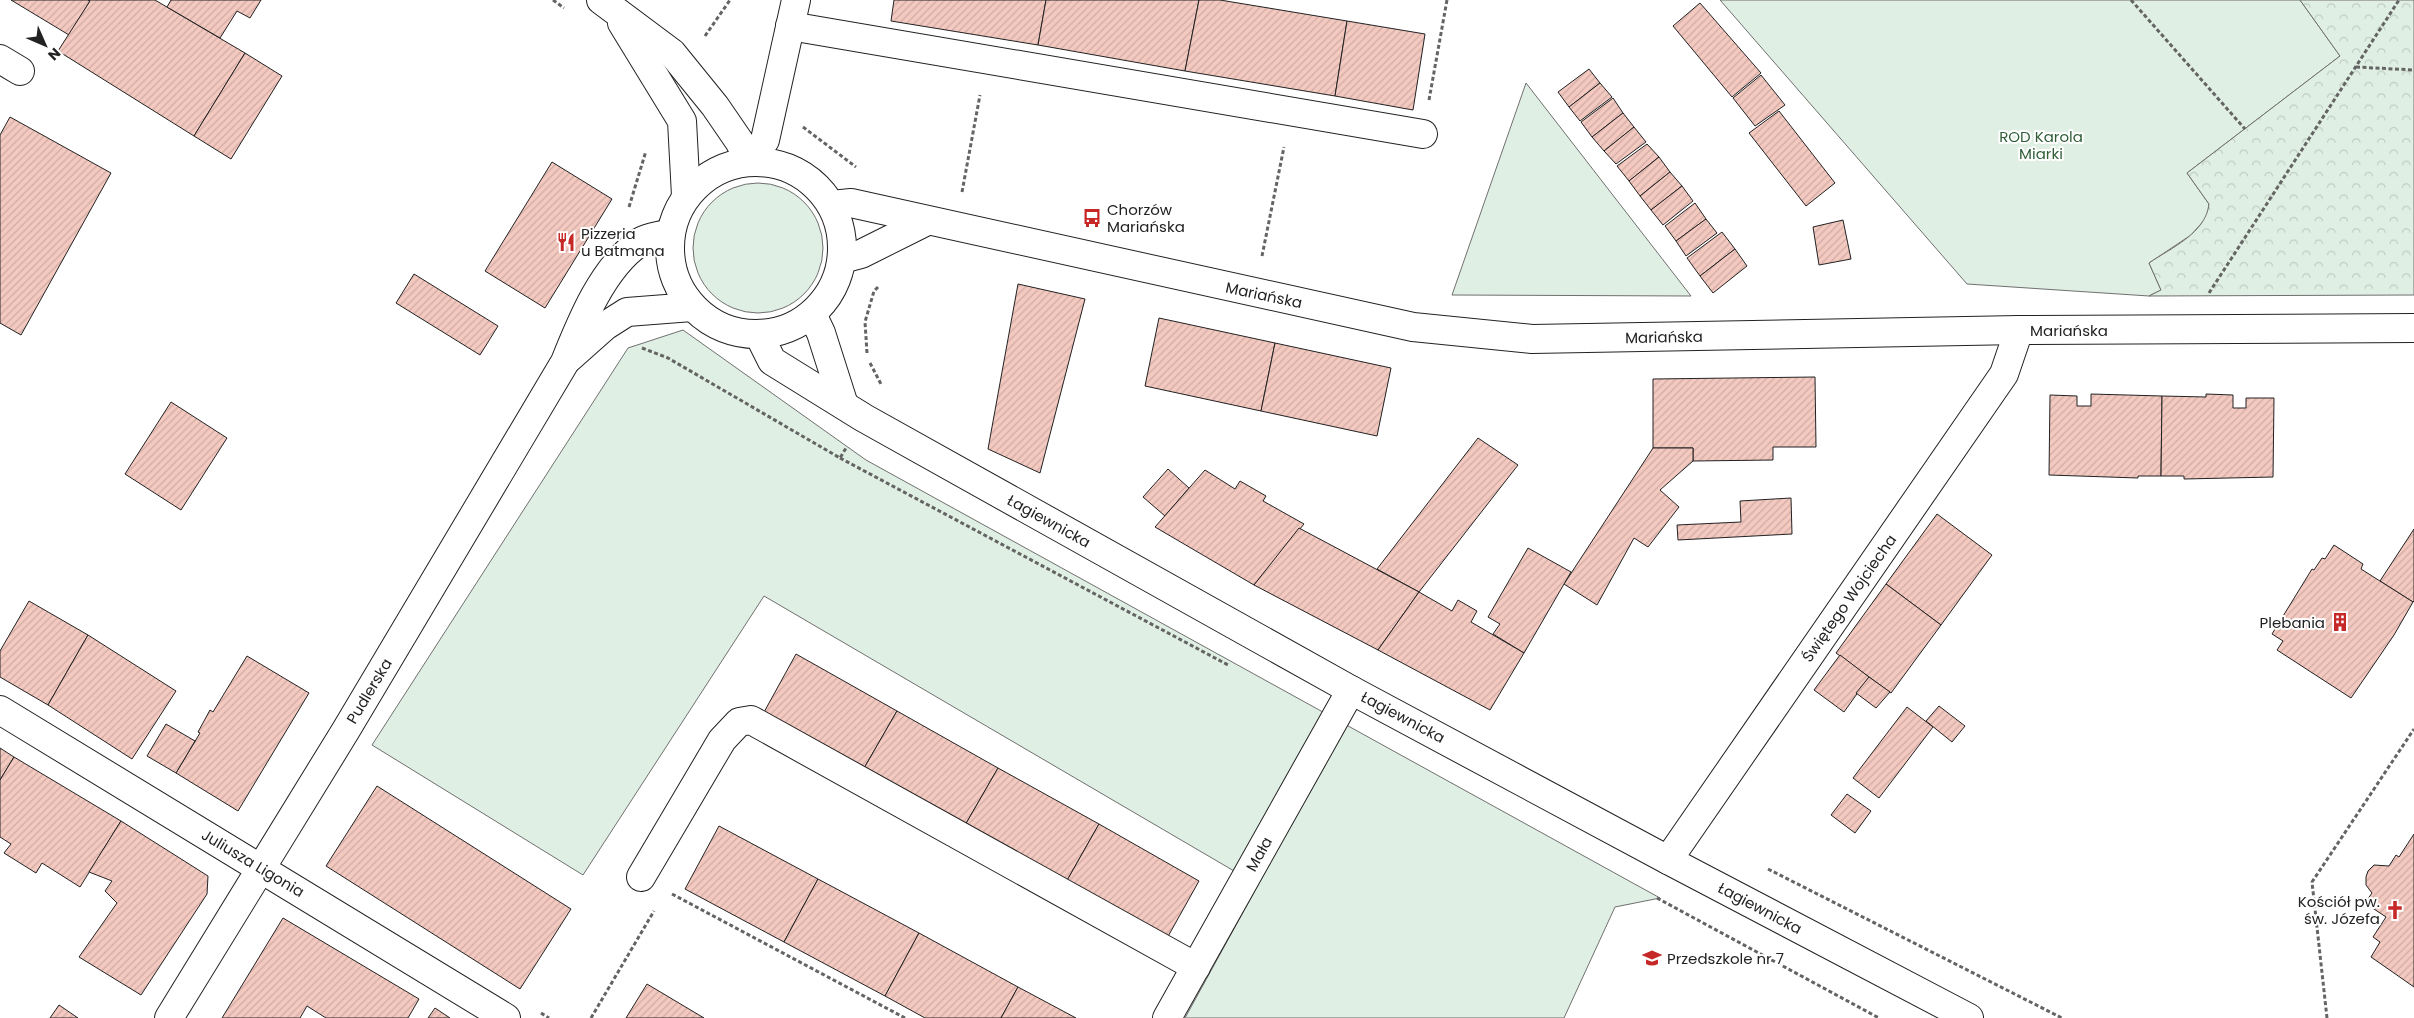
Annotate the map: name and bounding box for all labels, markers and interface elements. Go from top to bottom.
north arrow [20,20,70,70]
text: N [43,43,65,65]
park label: ROD Karola Miarki [1999,126,2083,164]
place label: Chorzów Mariańska [1107,199,1185,237]
bus stop icon: Chorzów Mariańska [1081,207,1103,229]
place label: Pizzeria u Batmana [581,223,665,261]
restaurant icon: Pizzeria u Batmana [555,231,577,253]
street label: Mariańska [1224,277,1304,313]
street label: Mariańska [2030,320,2108,341]
street label: Mariańska [1625,326,1703,348]
street label: Łagiewnicka [1004,489,1094,553]
street label: Świętego Wojciecha [1797,530,1901,666]
building icon: Plebania [2329,611,2351,633]
place label: Plebania [2260,612,2325,633]
street label: Pudlerska [341,654,397,728]
street label: Łagiewnicka [1357,686,1449,748]
street label: Juliusza Ligonia [198,824,308,902]
street label: Mała [1241,833,1277,875]
street label: Łagiewnicka [1714,877,1806,939]
place label: Kościół pw. św. Józefa [2298,891,2380,929]
church icon: Kościół pw. św. Józefa [2384,899,2406,921]
school or university icon: Przedszkole nr 7 [1641,947,1663,969]
place label: Przedszkole nr 7 [1667,948,1784,969]

